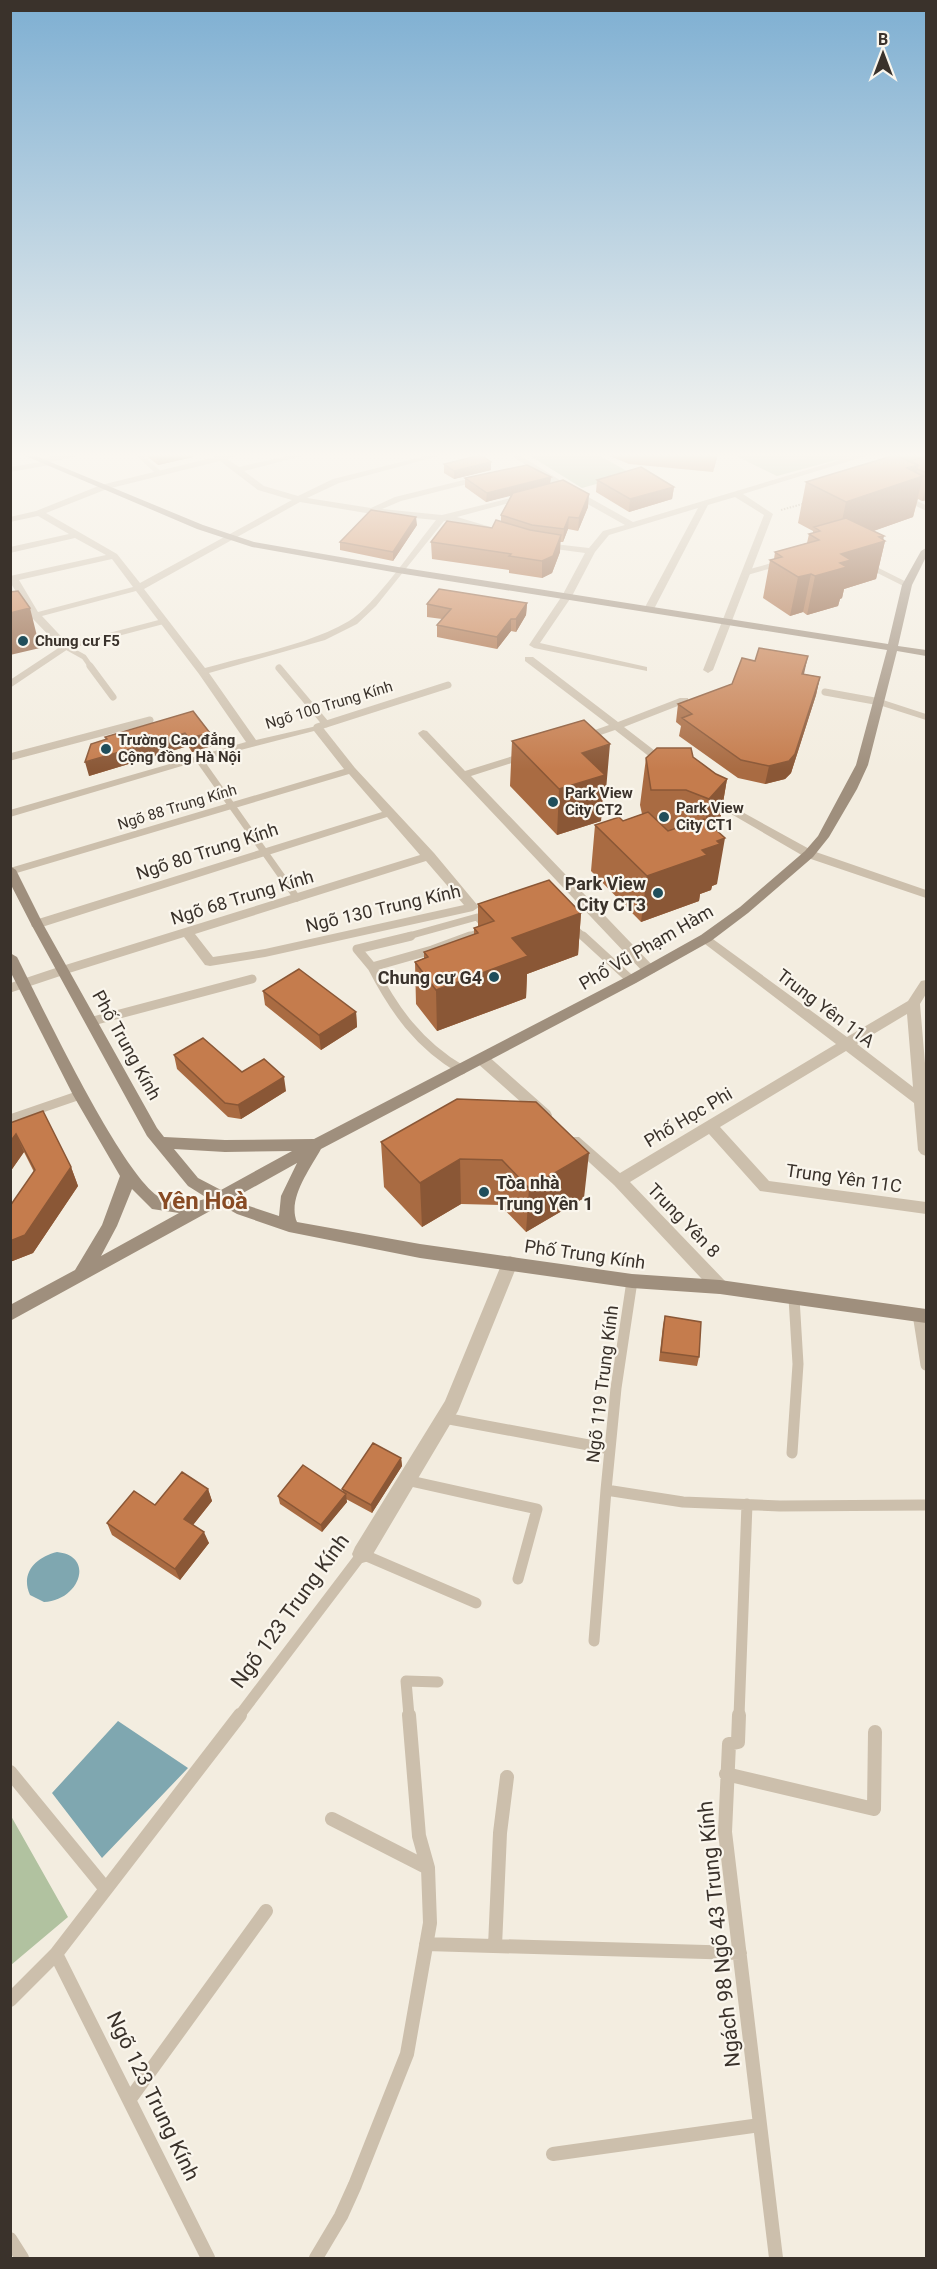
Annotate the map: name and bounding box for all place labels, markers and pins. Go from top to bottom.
place label: Chung cư F5 [35,632,120,650]
marker: Chung cư F5 [16,634,30,648]
place label: Trường Cao đẳng Cộng đồng Hà Nội [118,731,241,766]
marker: Trường Cao đẳng Cộng đồng Hà Nội [99,742,113,756]
place label: Park View City CT2 [565,784,633,819]
marker: Park View City CT2 [546,795,560,809]
place label: Park View City CT1 [676,799,744,834]
marker: Park View City CT1 [657,810,671,824]
place label: Park View City CT3 [565,873,646,915]
marker: Park View City CT3 [651,886,665,900]
place label: Chung cư G4 [378,967,482,988]
marker: Chung cư G4 [487,970,501,984]
place label: Tòa nhà Trung Yên 1 [496,1172,593,1214]
marker: Tòa nhà Trung Yên 1 [477,1185,491,1199]

